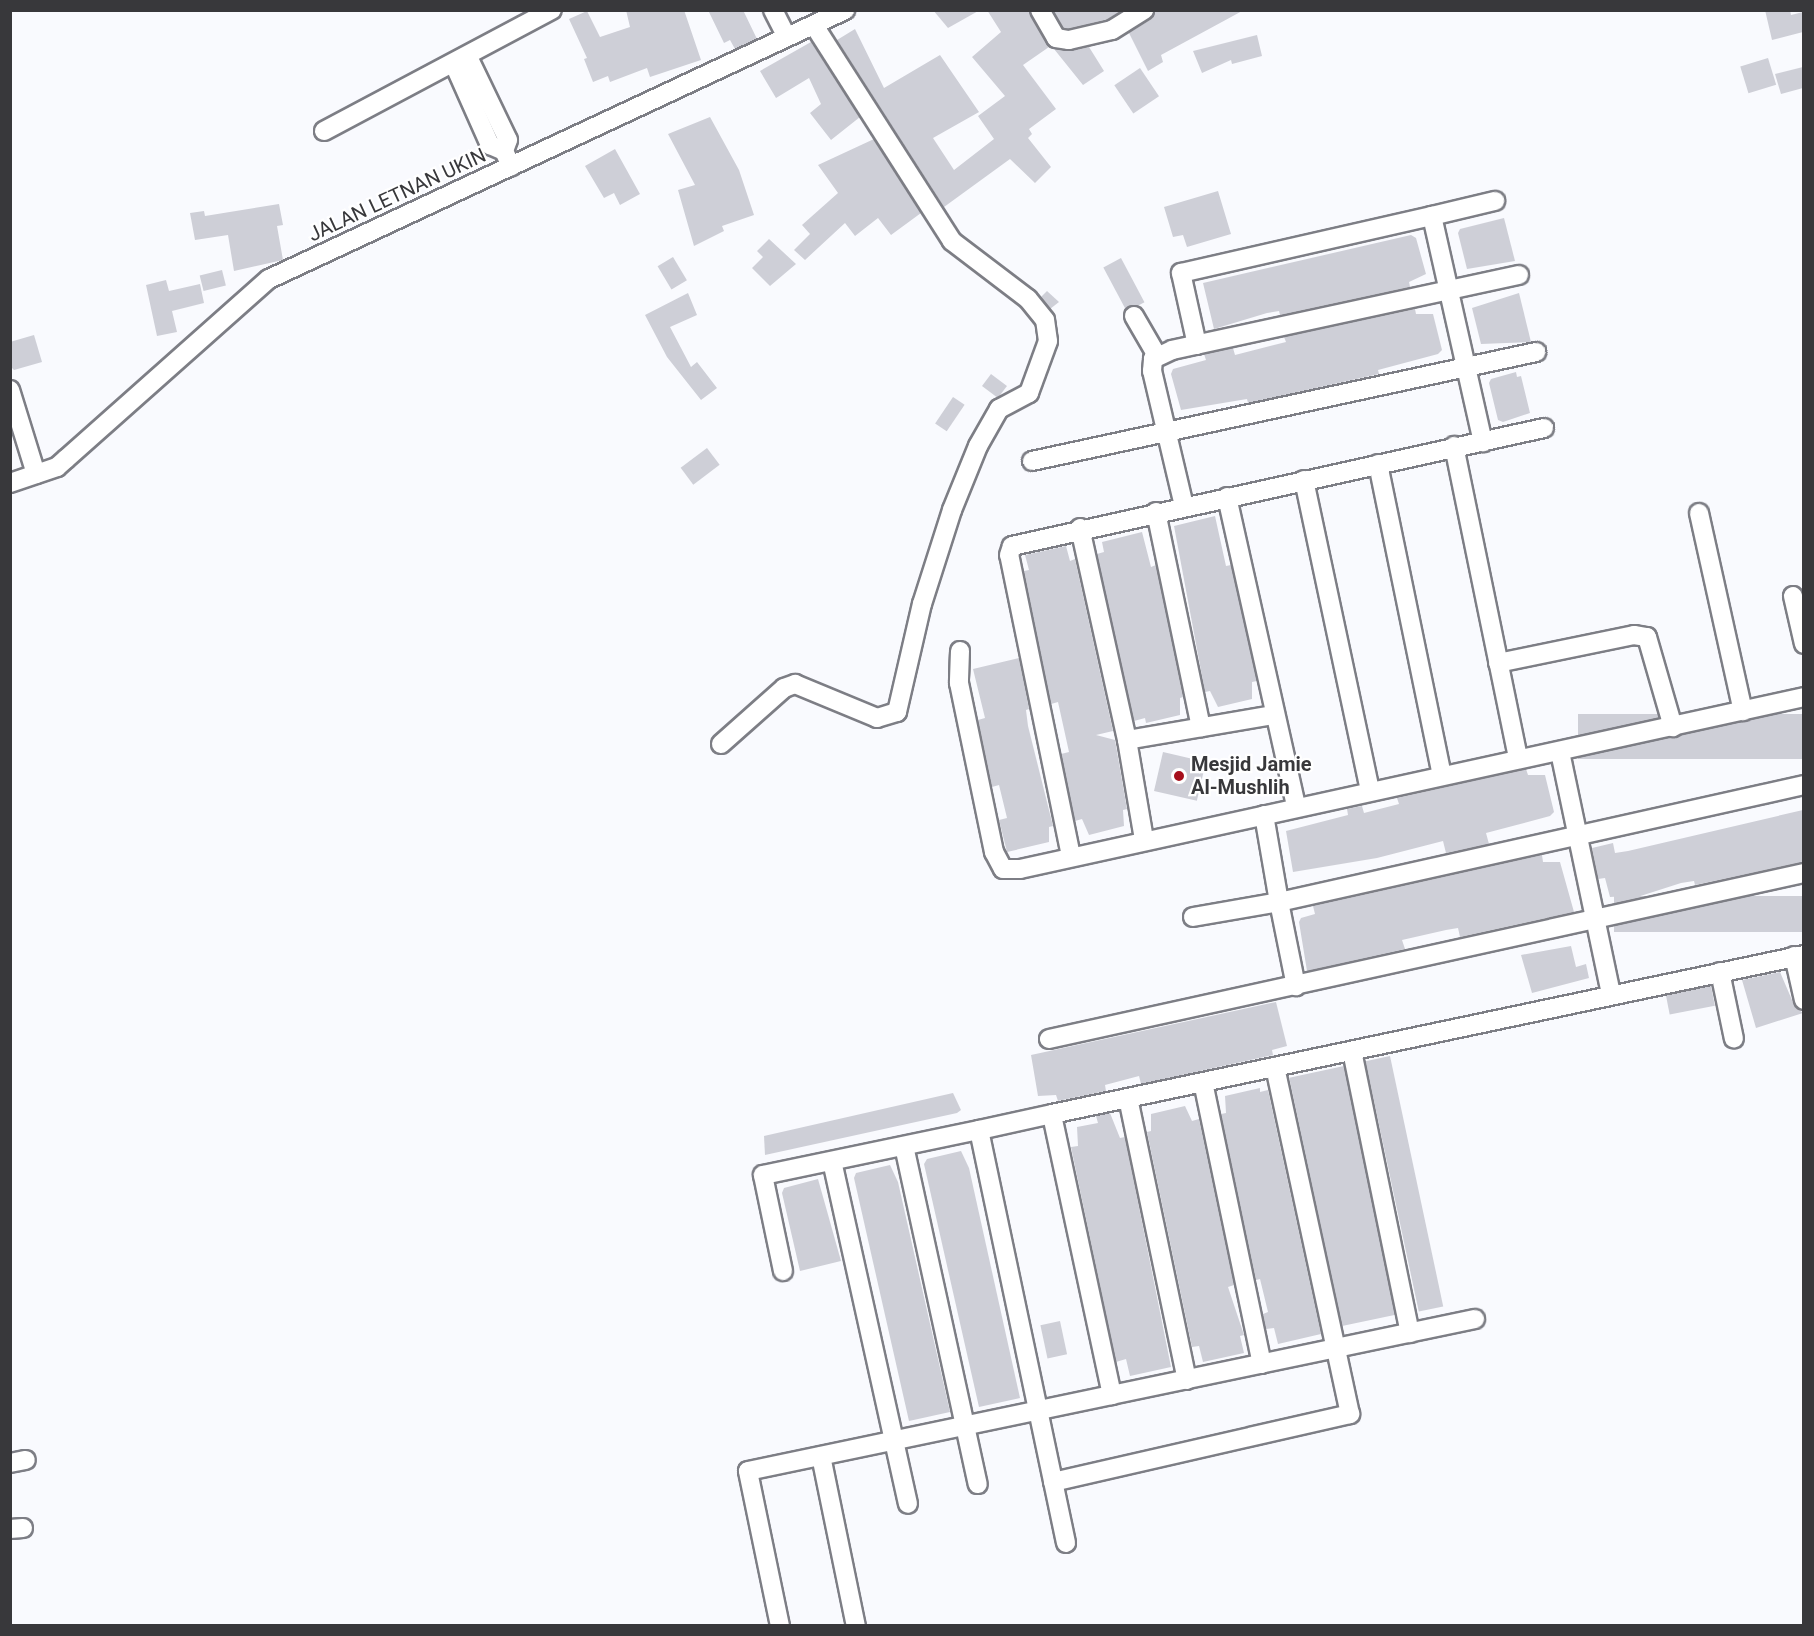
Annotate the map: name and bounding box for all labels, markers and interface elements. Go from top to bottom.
street label: JALAN LETNAN UKIN [304,143,490,247]
place label: Mesjid Jamie Al-Mushlih [1191,752,1312,799]
marker: Mesjid Jamie Al-Mushlih [1172,769,1186,783]

